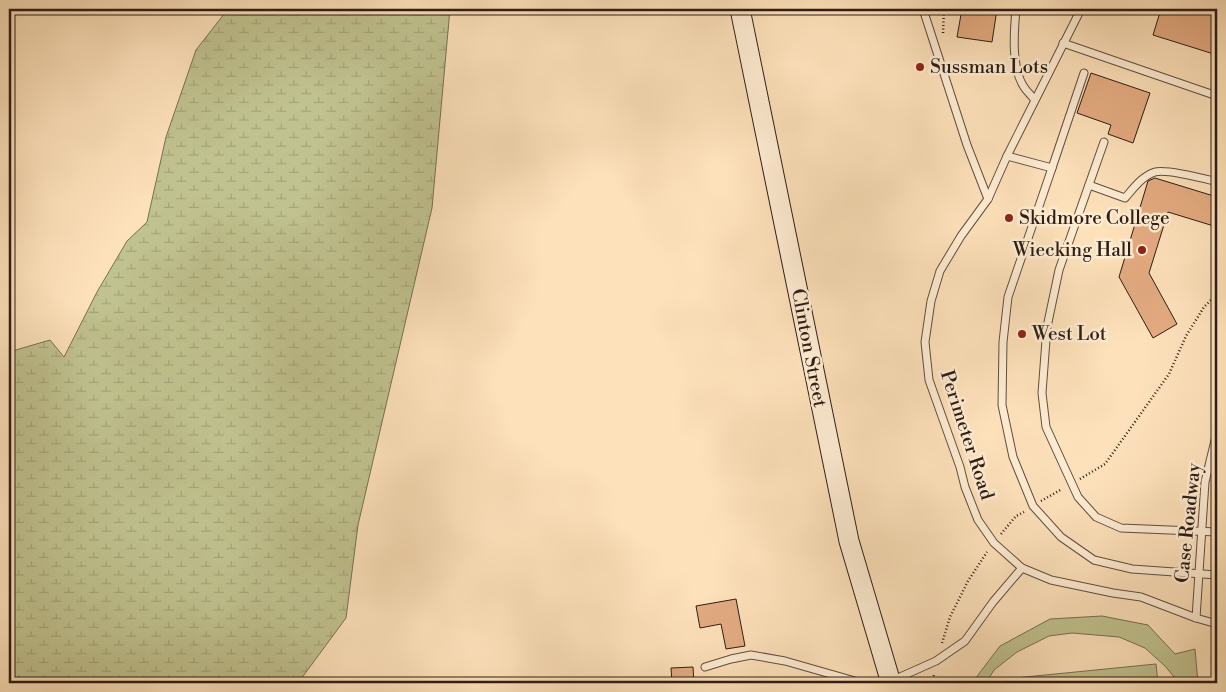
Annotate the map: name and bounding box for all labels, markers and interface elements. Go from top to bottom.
place label: Sussman Lots [930,55,1048,79]
marker: Sussman Lots [914,61,926,73]
place label: Skidmore College [1019,206,1170,230]
marker: Skidmore College [1003,212,1015,224]
place label: Wiecking Hall [1012,238,1132,262]
marker: Wiecking Hall [1136,244,1148,256]
street label: Clinton Street [786,287,832,410]
place label: West Lot [1031,322,1107,346]
marker: West Lot [1016,328,1028,340]
street label: Perimeter Road [935,367,999,503]
street label: Case Roadway [1170,461,1206,584]

